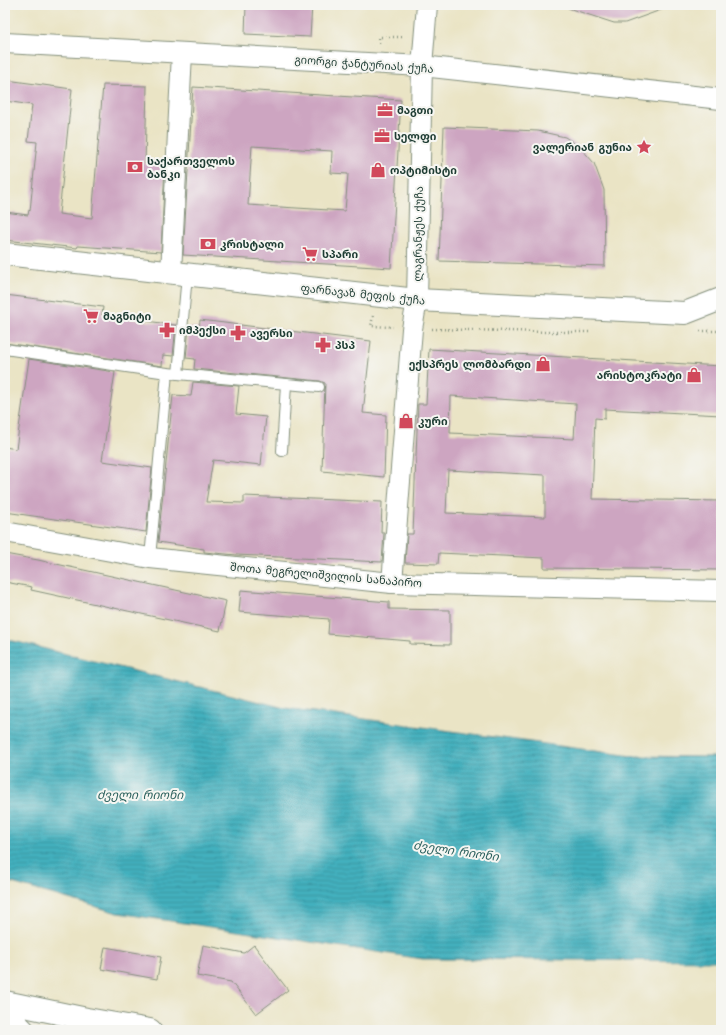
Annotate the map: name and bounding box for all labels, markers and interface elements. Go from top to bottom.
street label: გიორგი ჭანტურიას ქუჩა [294,51,434,79]
office icon: მაგთი [376,101,394,119]
place label: მაგთი [397,102,433,120]
office icon: სელფი [373,127,391,145]
place label: სელფი [394,128,437,146]
place icon: ვალერიან გუნია [635,138,653,156]
place label: ვალერიან გუნია [533,139,632,157]
place label: საქართველოს ბანკი [147,153,235,184]
bank icon: საქართველოს ბანკი [126,158,144,176]
shop icon: ოპტიმისტი [369,161,387,179]
place label: ოპტიმისტი [390,162,457,180]
street label: ლაგრანჟეს ქუჩა [409,186,429,282]
bank icon: კრისტალი [199,235,217,253]
place label: კრისტალი [220,236,284,254]
supermarket icon: სპარი [301,245,319,263]
place label: სპარი [322,246,358,264]
street label: ფარნავაზ მეფის ქუჩა [300,280,426,310]
supermarket icon: მაგნიტი [82,307,100,325]
place label: მაგნიტი [103,308,152,326]
pharmacy icon: იმპექსი [158,321,176,339]
place label: იმპექსი [179,322,226,340]
pharmacy icon: ავერსი [229,324,247,342]
place label: ავერსი [250,325,293,343]
pharmacy icon: პსპ [314,336,332,354]
place label: პსპ [335,337,356,355]
shop icon: ექსპრეს ლომბარდი [534,355,552,373]
place label: ექსპრეს ლომბარდი [409,356,531,374]
shop icon: არისტოკრატი [685,366,703,384]
place label: არისტოკრატი [597,367,682,385]
shop icon: კური [397,412,415,430]
place label: კური [418,413,448,431]
street label: შოთა მეგრელიშვილის სანაპირო [229,559,423,593]
water label: ძველი რიონი [97,786,184,805]
water label: ძველი რიონი [412,836,501,867]

